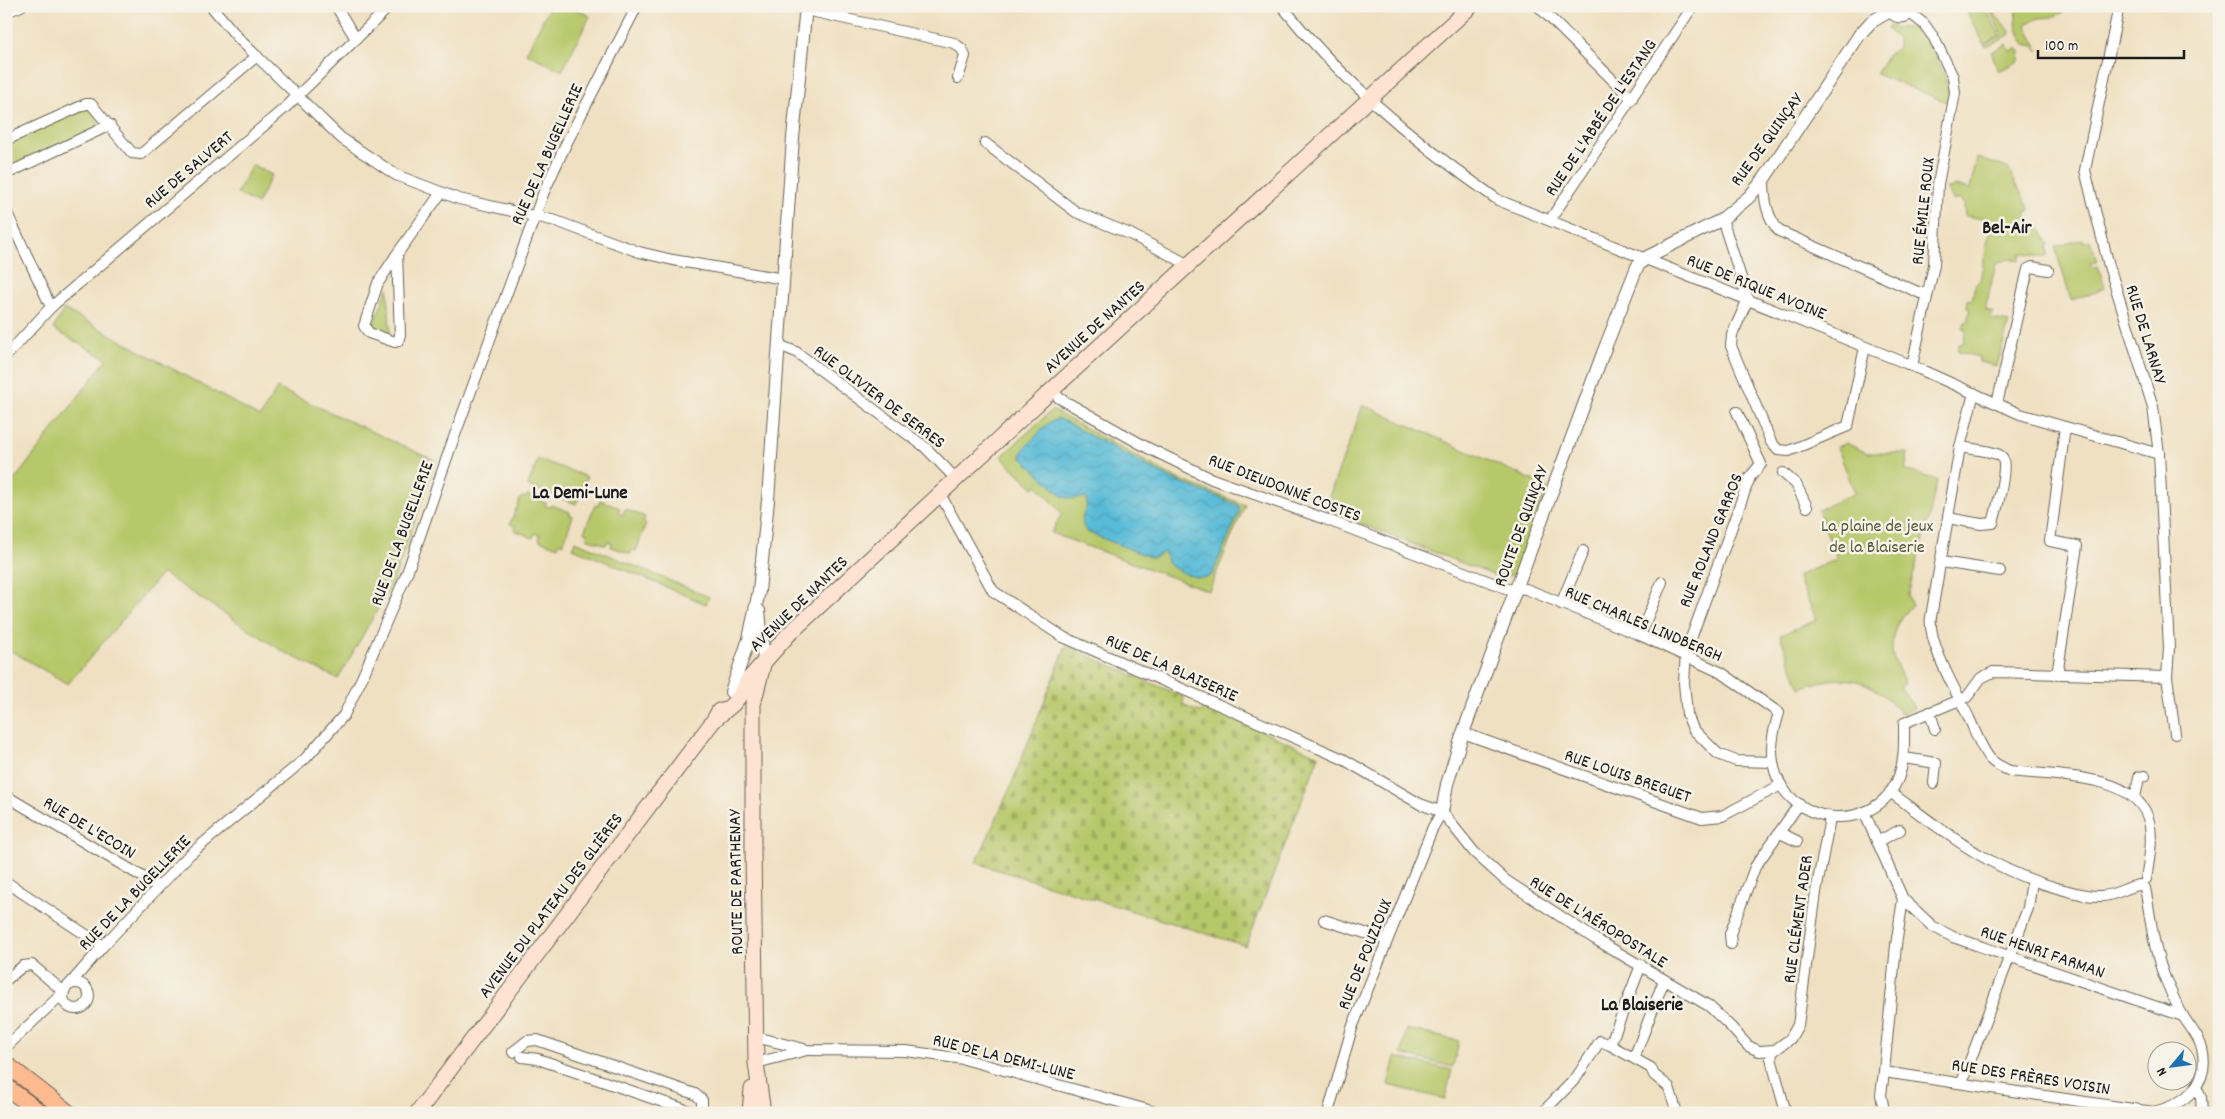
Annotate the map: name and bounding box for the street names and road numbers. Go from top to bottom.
street label: RUE DE L'ABBÉ DE L'ESTANG [1540,35,1664,202]
street label: RUE DE LA BUGELLERIE [506,80,591,230]
street label: RUE DE QUINÇAY [1726,88,1811,192]
street label: RUE DE SALVERT [140,126,239,216]
street label: RUE ÉMILE ROUX [1906,156,1943,266]
street label: RUE DE RIQUE AVOINE [1682,249,1830,328]
street label: AVENUE DE NANTES [1039,275,1152,380]
street label: RUE DE LARNAY [2118,282,2172,389]
street label: RUE OLIVIER DE SERRES [807,340,950,456]
street label: RUE DIEUDONNÉ COSTES [1204,449,1364,530]
street label: RUE DE LA BUGELLERIE [366,458,441,610]
street label: ROUTE DE QUINÇAY [1489,461,1556,591]
street label: RUE ROLAND GARROS [1674,470,1751,612]
street label: AVENUE DE NANTES [745,551,855,659]
street label: RUE CHARLES LINDBERGH [1560,581,1726,670]
street label: RUE DE LA BLAISERIE [1101,629,1241,710]
street label: RUE LOUIS BREGUET [1561,744,1694,811]
street label: RUE DE L'ECOIN [38,792,140,867]
street label: AVENUE DU PLATEAU DES GLIÈRES [474,808,630,1005]
street label: ROUTE DE PARTHENAY [724,808,751,955]
street label: RUE DE LA BUGELLERIE [74,830,198,957]
street label: RUE CLÉMENT ADER [1778,854,1821,985]
street label: RUE DE L'AÉROPOSTALE [1524,871,1671,976]
street label: RUE DE POUZIOUX [1333,896,1400,1014]
street label: RUE HENRI FARMAN [1976,920,2108,986]
street label: RUE DE LA DEMI-LUNE [930,1029,1077,1088]
street label: RUE DES FRÈRES VOISIN [1950,1054,2112,1103]

